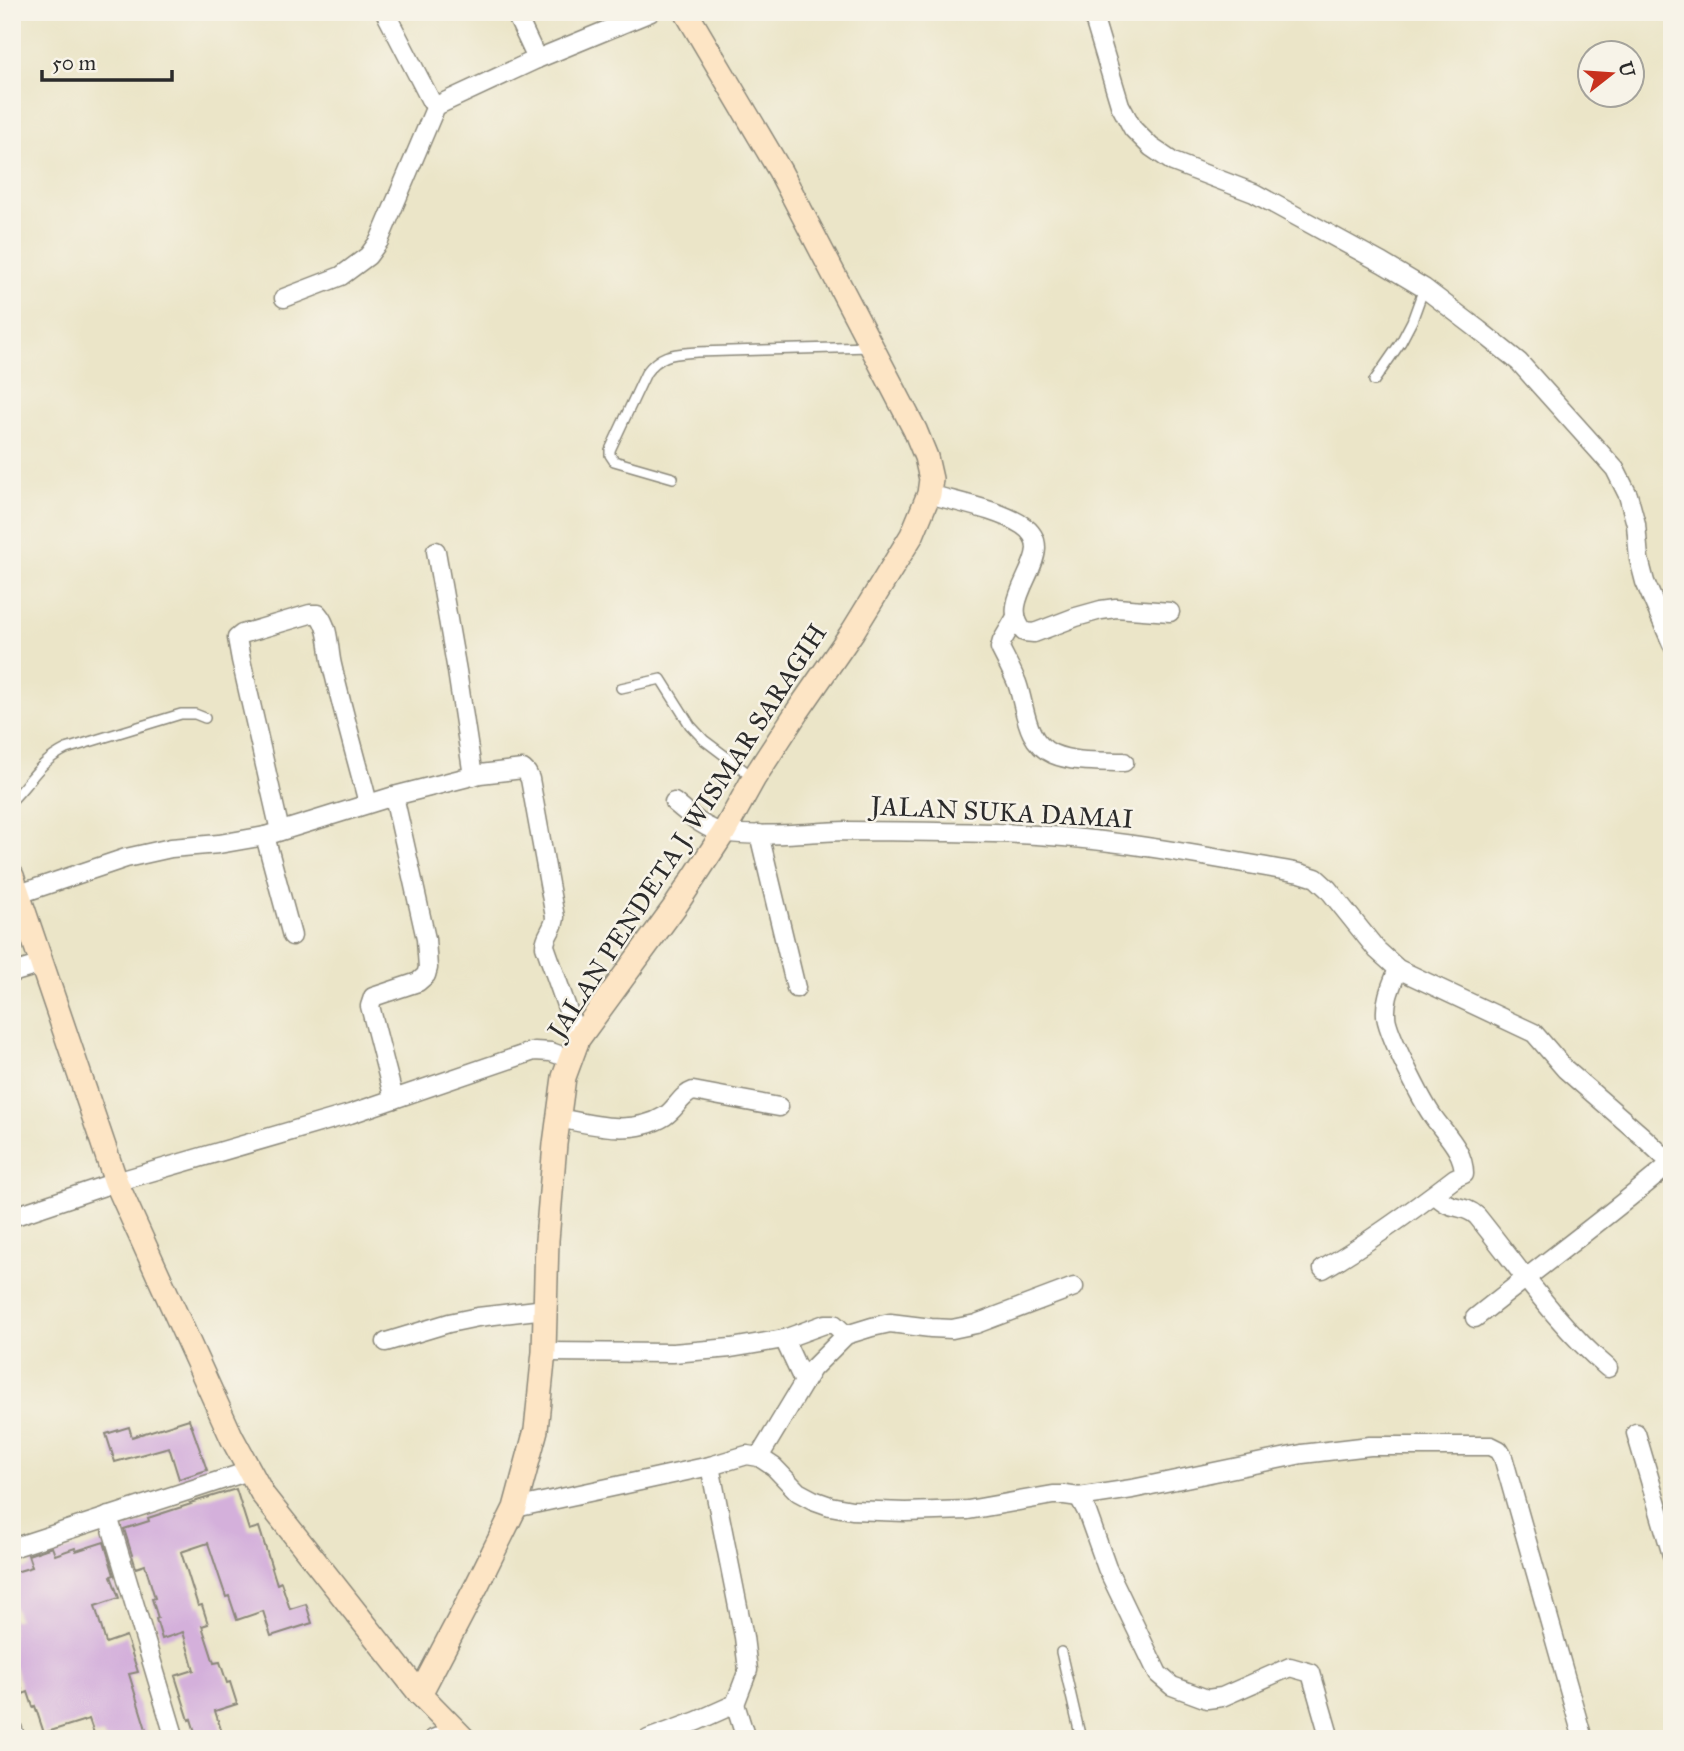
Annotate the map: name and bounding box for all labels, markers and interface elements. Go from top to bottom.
scale bar [42,38,172,82]
north arrow [1576,38,1646,108]
text: 50 m [52,50,97,76]
text: U [1614,59,1640,81]
street label: JALAN PENDETA J. WISMAR SARAGIH [539,618,833,1047]
street label: JALAN SUKA DAMAI [867,789,1134,835]

